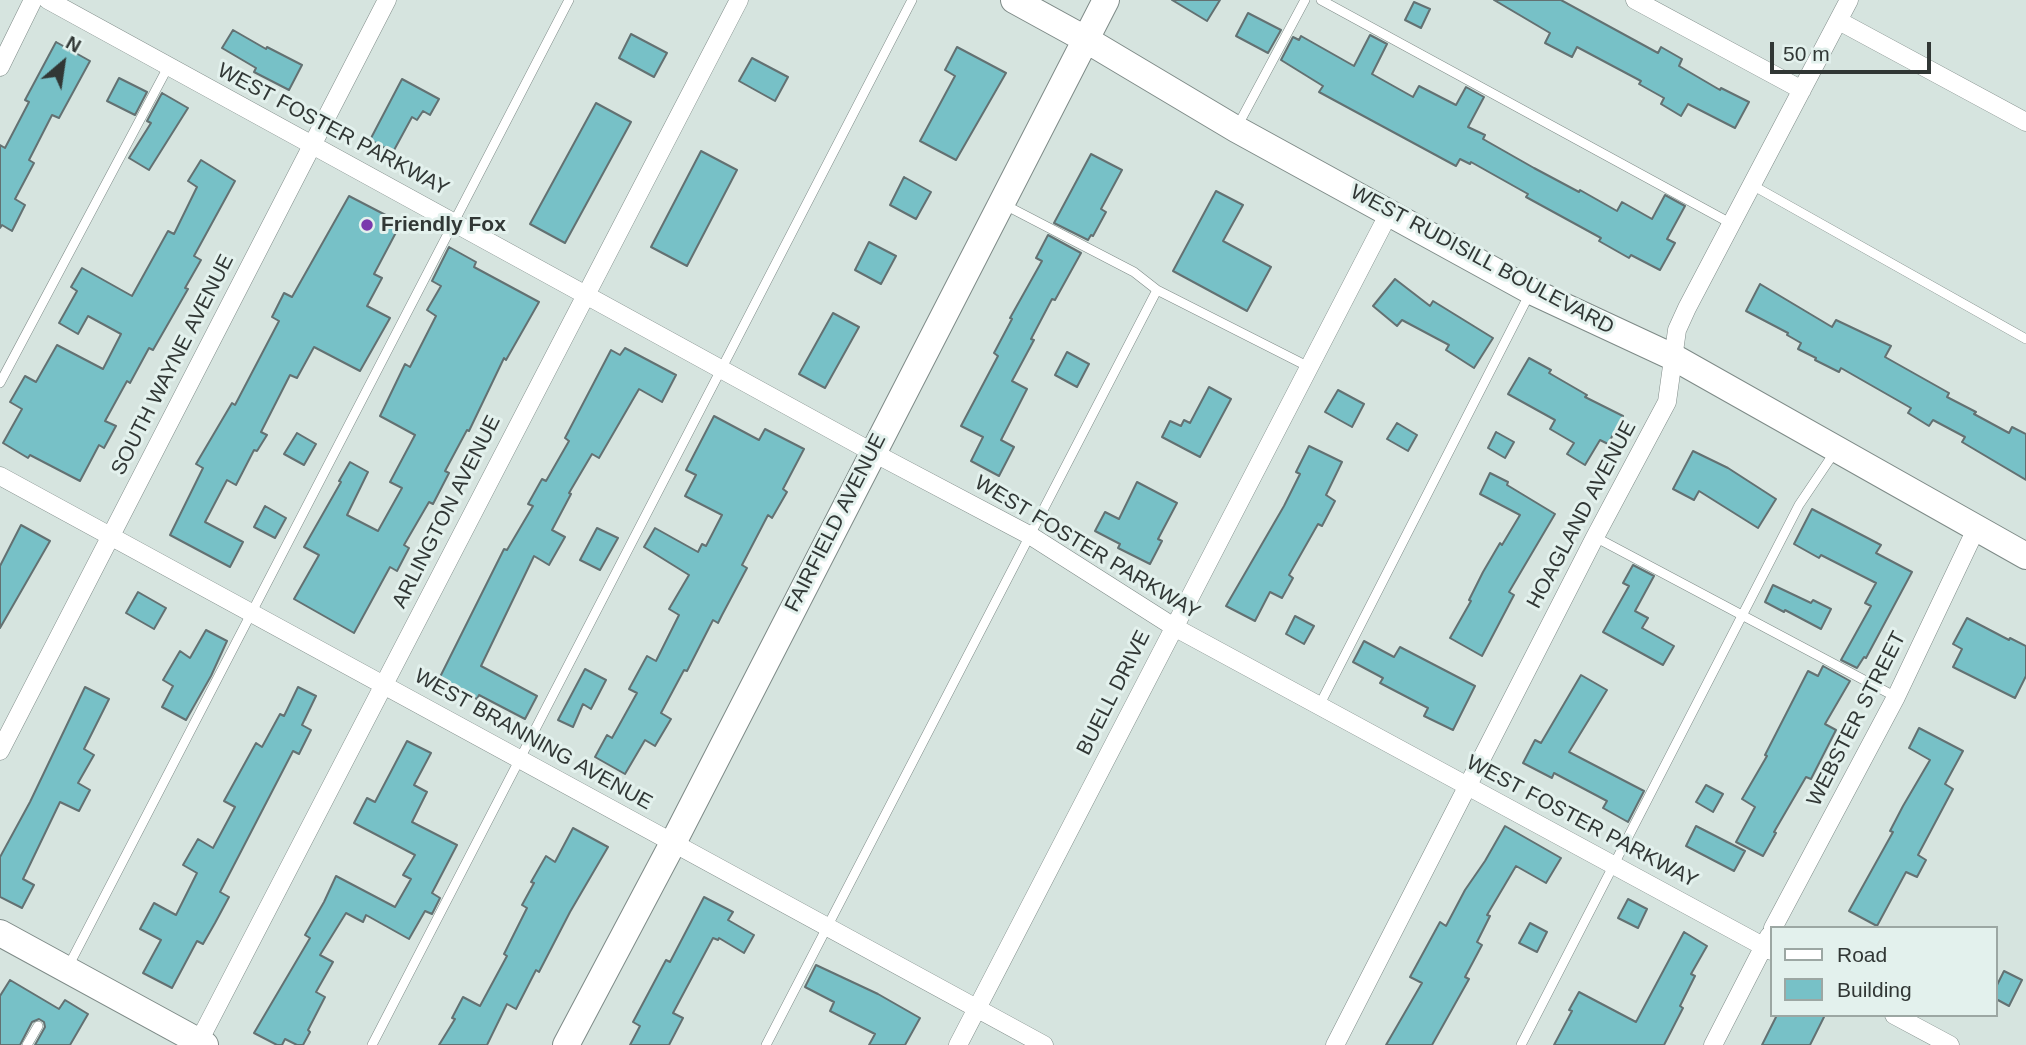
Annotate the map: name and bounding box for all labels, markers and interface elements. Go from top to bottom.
north arrow [28,28,98,98]
scale bar [1774,28,1935,72]
text: N [62,32,85,57]
text: 50 m [1783,42,1830,65]
street label: WEST FOSTER PARKWAY [213,58,453,202]
street label: WEST RUDISILL BOULEVARD [1346,180,1618,340]
place label: Friendly Fox [381,212,506,238]
marker: Friendly Fox [359,217,375,233]
street label: SOUTH WAYNE AVENUE [106,250,240,480]
street label: ARLINGTON AVENUE [387,411,507,613]
street label: HOAGLAND AVENUE [1522,417,1642,613]
street label: FAIRFIELD AVENUE [780,430,892,616]
street label: WEST FOSTER PARKWAY [970,471,1204,625]
street label: BUELL DRIVE [1072,626,1156,760]
street label: WEBSTER STREET [1802,628,1912,810]
street label: WEST BRANNING AVENUE [410,664,656,816]
street label: WEST FOSTER PARKWAY [1462,750,1702,894]
legend [1770,926,1998,1017]
text: Road [1837,943,1887,966]
text: Building [1837,978,1912,1001]

